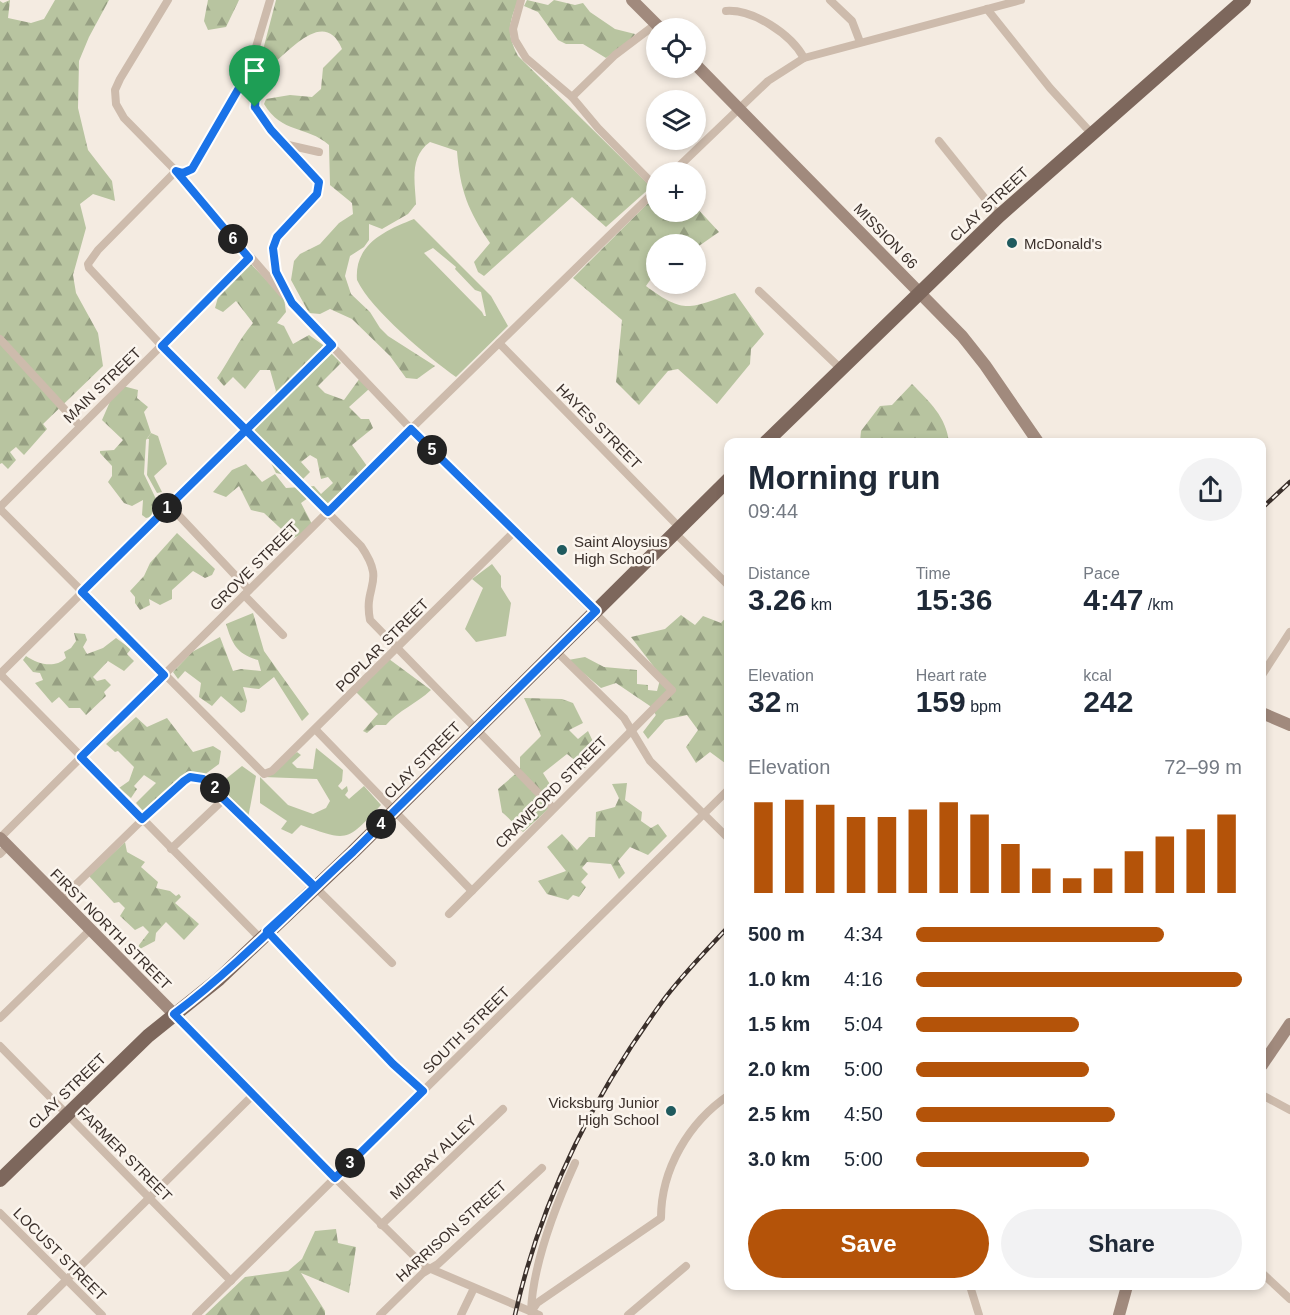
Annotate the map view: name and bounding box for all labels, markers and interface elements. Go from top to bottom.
map controls [646,18,706,294]
button: locate [646,18,706,78]
pin [229,45,280,107]
icon: arrive [238,54,271,87]
button: layers [646,90,706,150]
button: + [646,162,706,222]
street label: CLAY STREET [946,163,1032,245]
street label: MISSION 66 [851,200,921,272]
pin: 6 [218,224,248,254]
text: 6 [229,230,237,247]
button: − [646,234,706,294]
place label: McDonald's [1024,235,1102,252]
marker: McDonald's [1005,236,1019,250]
street label: MAIN STREET [60,344,144,426]
street label: HAYES STREET [553,380,645,472]
pin: 5 [417,435,447,465]
text: 5 [428,441,436,458]
button: share [1179,458,1242,521]
text: Morning run [748,459,940,496]
pin: 1 [152,493,182,523]
text: 1 [163,499,171,516]
text: 09:44 [748,500,798,522]
street label: GROVE STREET [206,518,302,614]
place label: Saint Aloysius High School [574,533,667,567]
marker: Saint Aloysius High School [555,543,569,557]
text: Distance [748,565,810,582]
text: Time [916,565,951,582]
text: Pace [1083,565,1120,582]
text: 3.26 [748,583,806,616]
text: 15:36 [916,583,992,616]
text: 4:47 [1083,583,1143,616]
street label: POPLAR STREET [332,595,432,695]
text: km [806,596,832,613]
text: /km [1143,596,1174,613]
text: Elevation [748,667,814,684]
text: Heart rate [916,667,987,684]
text: kcal [1083,667,1112,684]
text: 32 [748,685,781,718]
text: 159 [916,685,966,718]
text: 242 [1083,685,1133,718]
text: m [781,698,799,715]
text: bpm [966,698,1001,715]
street label: CLAY STREET [380,718,464,802]
street label: CRAWFORD STREET [492,733,610,851]
text: Elevation [748,756,830,778]
text: 72–99 m [1164,756,1242,778]
pin: 2 [200,773,230,803]
text: 2 [211,779,219,796]
pin: 4 [366,809,396,839]
text: 4 [377,815,385,832]
street label: FIRST NORTH STREET [47,865,175,993]
text: 500 m [748,923,805,945]
text: 4:34 [844,923,883,945]
text: 1.0 km [748,968,810,990]
text: 4:16 [844,968,883,990]
street label: SOUTH STREET [419,983,513,1077]
text: 1.5 km [748,1013,810,1035]
text: 5:04 [844,1013,883,1035]
street label: CLAY STREET [25,1050,109,1132]
text: 2.0 km [748,1058,810,1080]
text: 5:00 [844,1058,883,1080]
place label: Vicksburg Junior High School [548,1094,659,1128]
street label: FARMER STREET [74,1103,176,1205]
text: 2.5 km [748,1103,810,1125]
text: 4:50 [844,1103,883,1125]
marker: Vicksburg Junior High School [664,1104,678,1118]
street label: MURRAY ALLEY [386,1111,480,1203]
pin: 3 [335,1148,365,1178]
text: 3.0 km [748,1148,810,1170]
text: 5:00 [844,1148,883,1170]
text: 3 [346,1154,354,1171]
street label: HARRISON STREET [392,1177,510,1285]
street label: LOCUST STREET [10,1204,110,1304]
button: Save [748,1209,989,1278]
button: Share [1001,1209,1242,1278]

